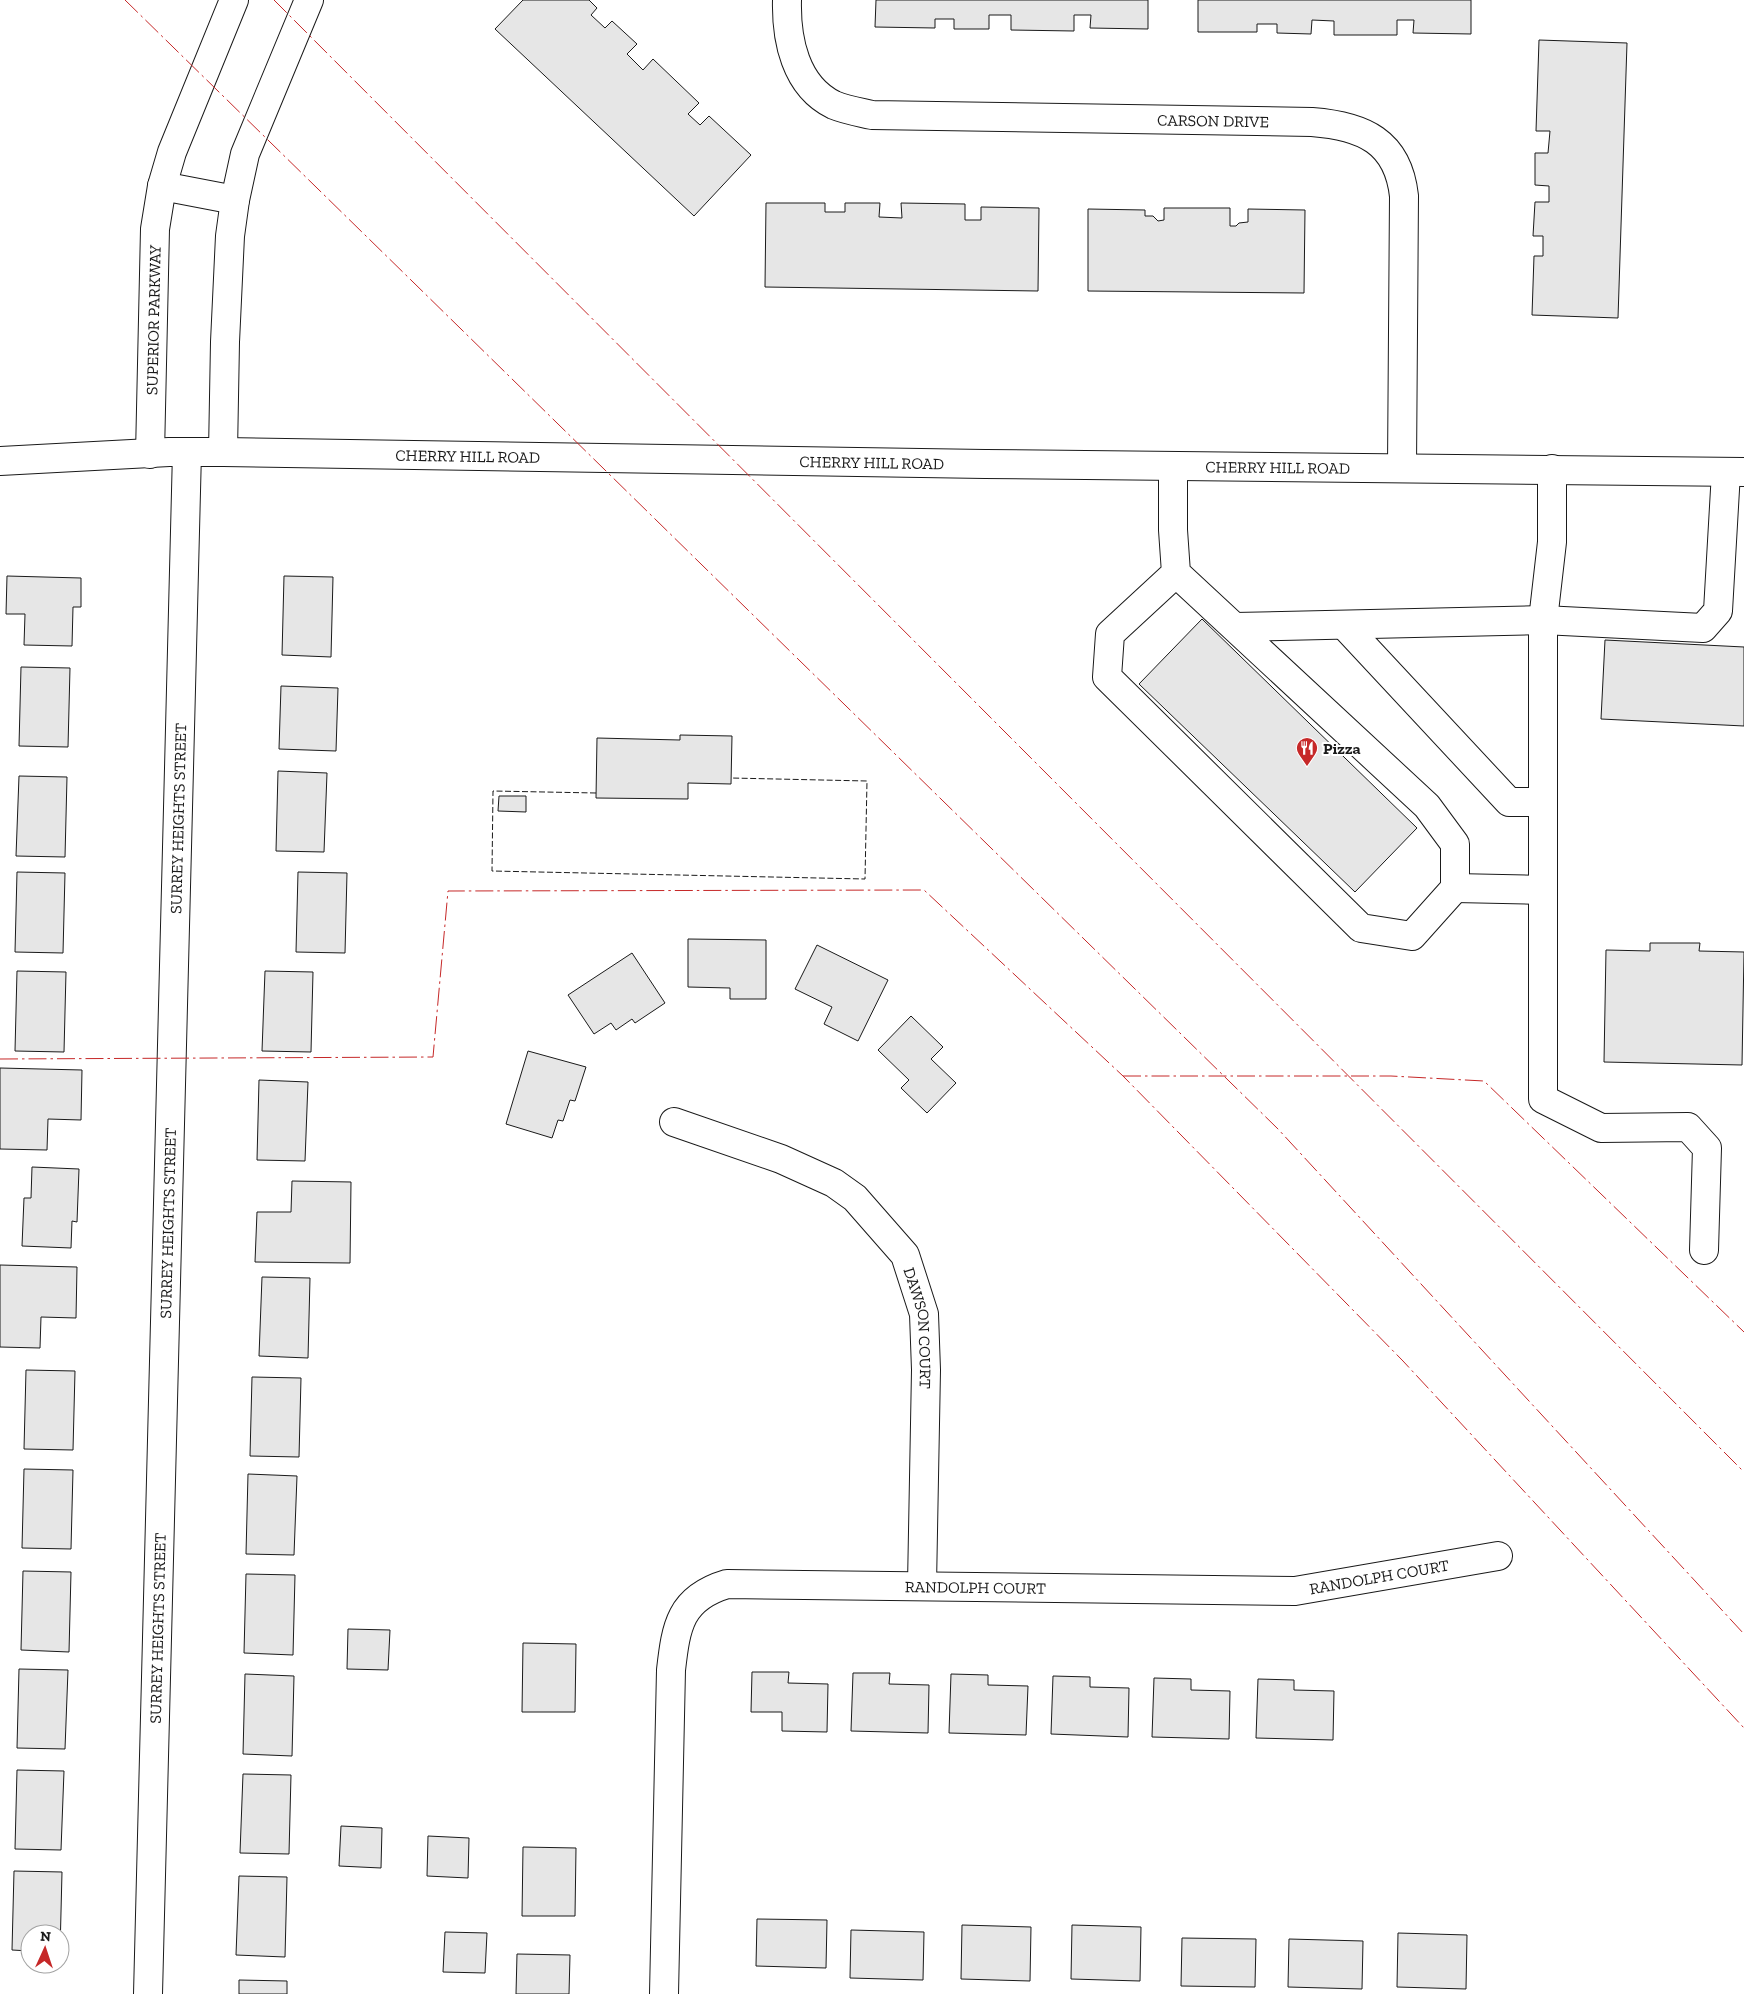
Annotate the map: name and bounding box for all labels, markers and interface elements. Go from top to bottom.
street label: CARSON DRIVE [1157,111,1269,131]
street label: SUPERIOR PARKWAY [142,245,165,395]
street label: CHERRY HILL ROAD [395,446,540,467]
street label: CHERRY HILL ROAD [799,452,944,473]
street label: CHERRY HILL ROAD [1205,457,1350,478]
street label: SURREY HEIGHTS STREET [166,723,190,914]
restaurant icon: Pizza [1295,736,1319,767]
place label: Pizza [1323,739,1361,758]
street label: SURREY HEIGHTS STREET [156,1127,180,1319]
street label: DAWSON COURT [900,1265,935,1389]
street label: SURREY HEIGHTS STREET [146,1532,170,1724]
street label: RANDOLPH COURT [1308,1556,1451,1598]
street label: RANDOLPH COURT [905,1577,1046,1598]
north arrow [20,1924,70,1974]
text: N [40,1928,52,1945]

